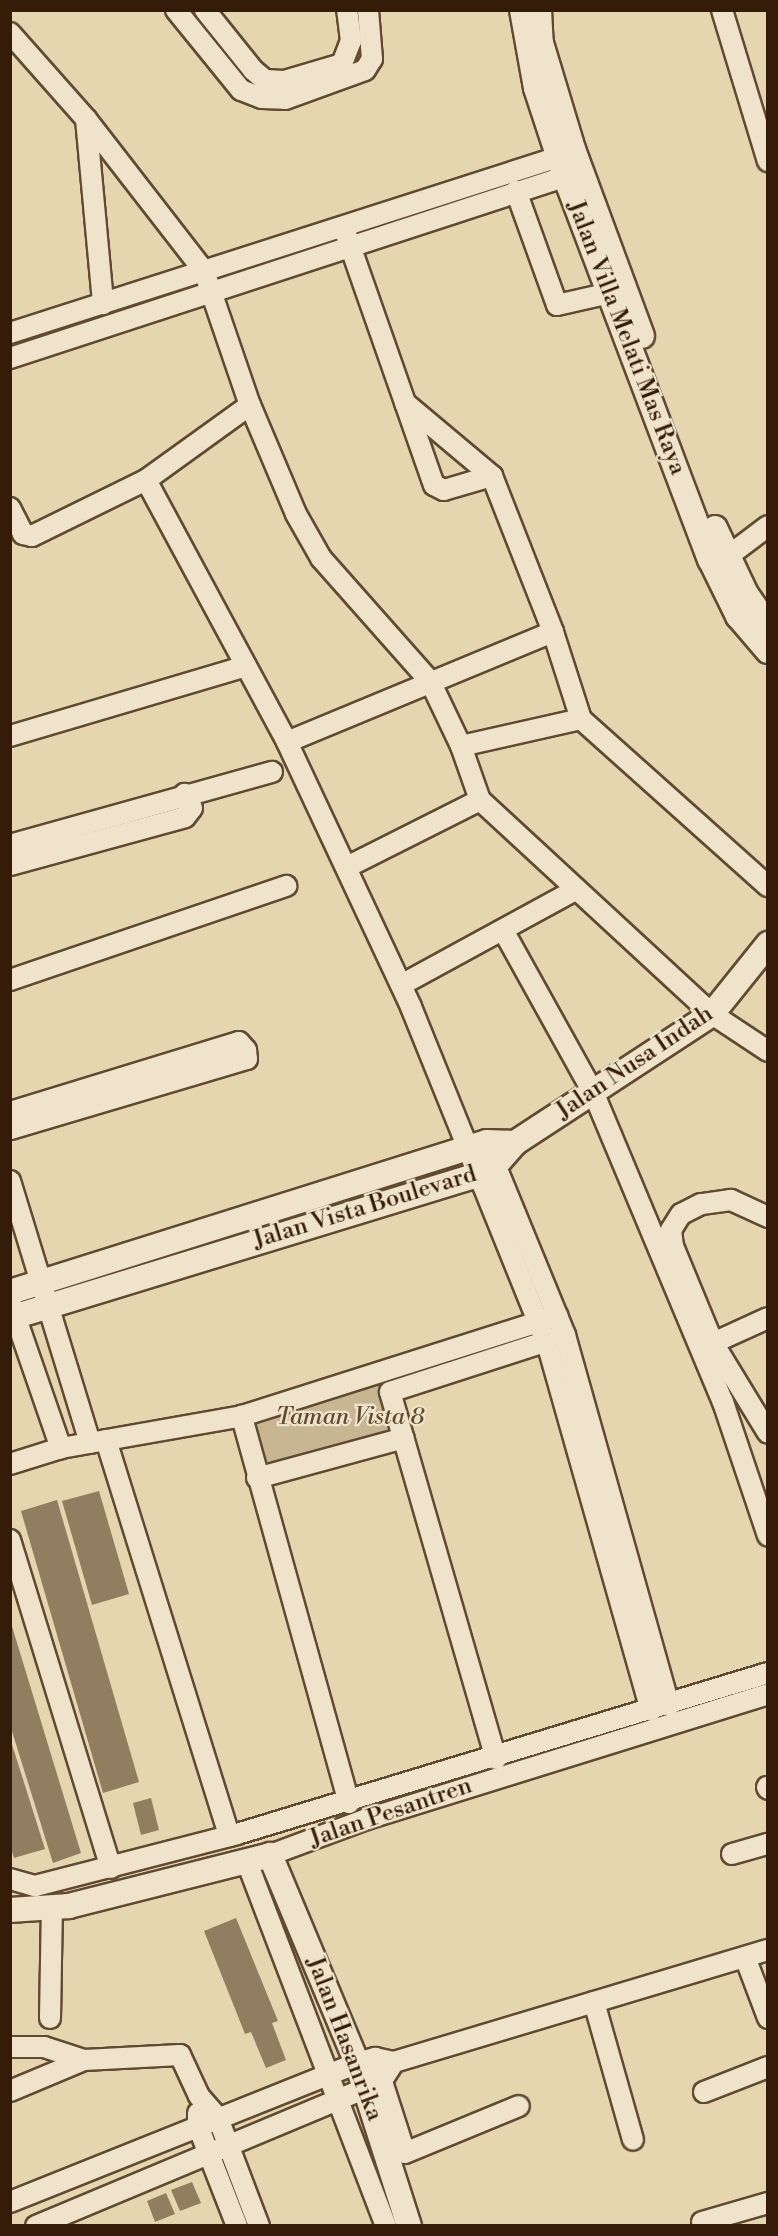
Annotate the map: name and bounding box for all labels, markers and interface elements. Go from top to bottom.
street label: Jalan Villa Melati Mas Raya [560,197,692,479]
street label: Jalan Nusa Indah [551,1000,719,1126]
street label: Jalan Vista Boulevard [250,1160,480,1256]
park label: Taman Vista 8 [276,1404,424,1432]
street label: Jalan Pesantren [306,1772,476,1854]
street label: Jalan Hasanrika [299,1953,389,2125]

